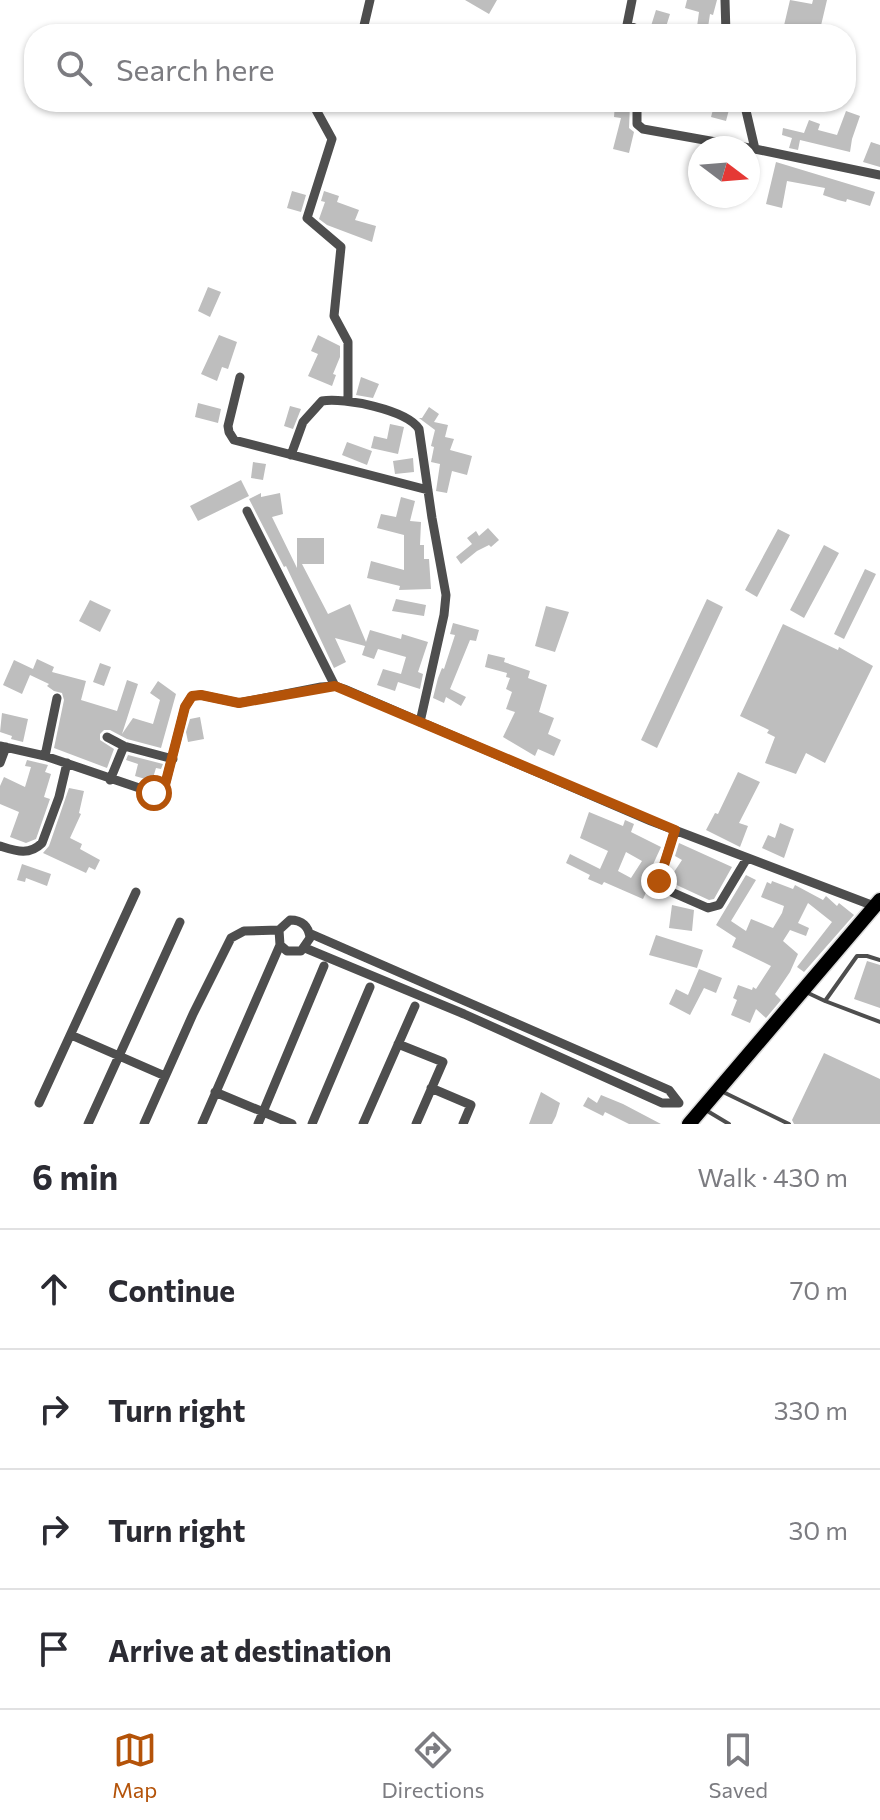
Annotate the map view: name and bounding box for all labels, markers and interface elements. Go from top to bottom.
search box [24,24,856,112]
icon: search [52,46,96,90]
text: Search here [116,50,275,87]
north arrow [688,136,760,208]
route start [136,775,172,811]
route end [641,863,677,899]
text: 6 min [32,1155,118,1197]
text: Walk · 430 m [697,1161,848,1192]
icon: ahead [32,1267,76,1311]
text: Continue [108,1271,235,1308]
text: 70 m [790,1274,848,1305]
icon: right [32,1387,76,1431]
text: Turn right [108,1391,245,1428]
text: 330 m [774,1394,848,1425]
icon: right [32,1507,76,1551]
text: Turn right [108,1511,245,1548]
text: 30 m [789,1514,848,1545]
icon: arrive [32,1627,76,1671]
text: Arrive at destination [108,1631,392,1668]
tab: Map [112,1728,157,1803]
tab: Directions [381,1728,485,1803]
tab: Saved [709,1728,768,1803]

